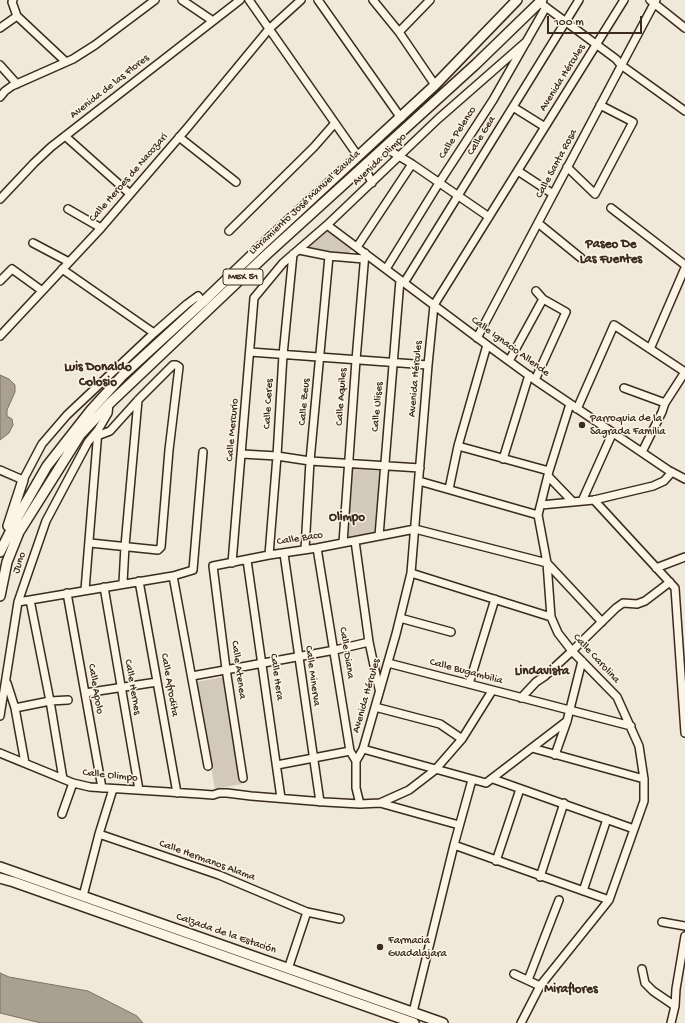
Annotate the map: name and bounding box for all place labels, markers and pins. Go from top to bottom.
place label: Parroquia de la Sagrada Familia [590,412,665,438]
marker: Parroquia de la Sagrada Familia [577,420,587,430]
place label: Farmacia Guadalajara [388,934,447,960]
marker: Farmacia Guadalajara [375,942,385,952]

